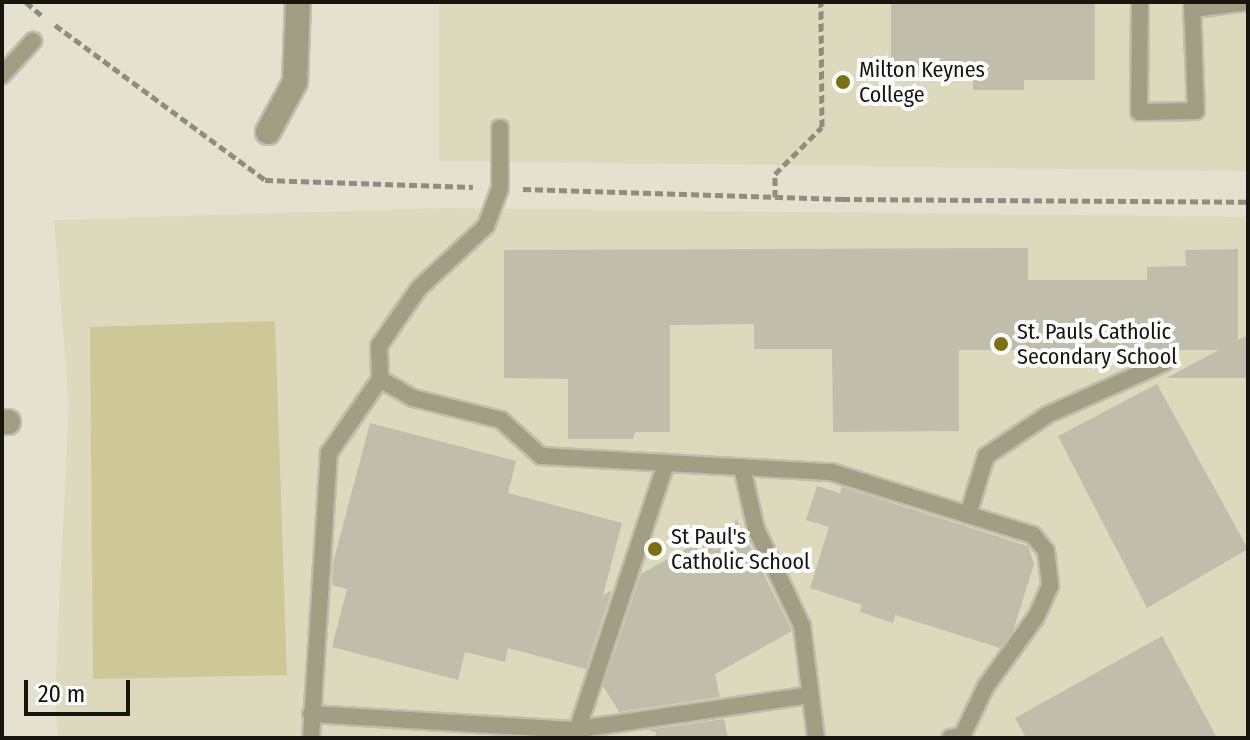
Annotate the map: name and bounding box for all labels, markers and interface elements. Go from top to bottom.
place label: Milton Keynes College [859,56,985,108]
marker: Milton Keynes College [834,73,852,91]
place label: St. Pauls Catholic Secondary School [1017,318,1177,370]
marker: St. Pauls Catholic Secondary School [992,335,1010,353]
place label: St Paul's Catholic School [671,523,810,574]
marker: St Paul's Catholic School [646,540,664,558]
scale bar [28,664,134,714]
text: 20 m [38,680,85,708]

